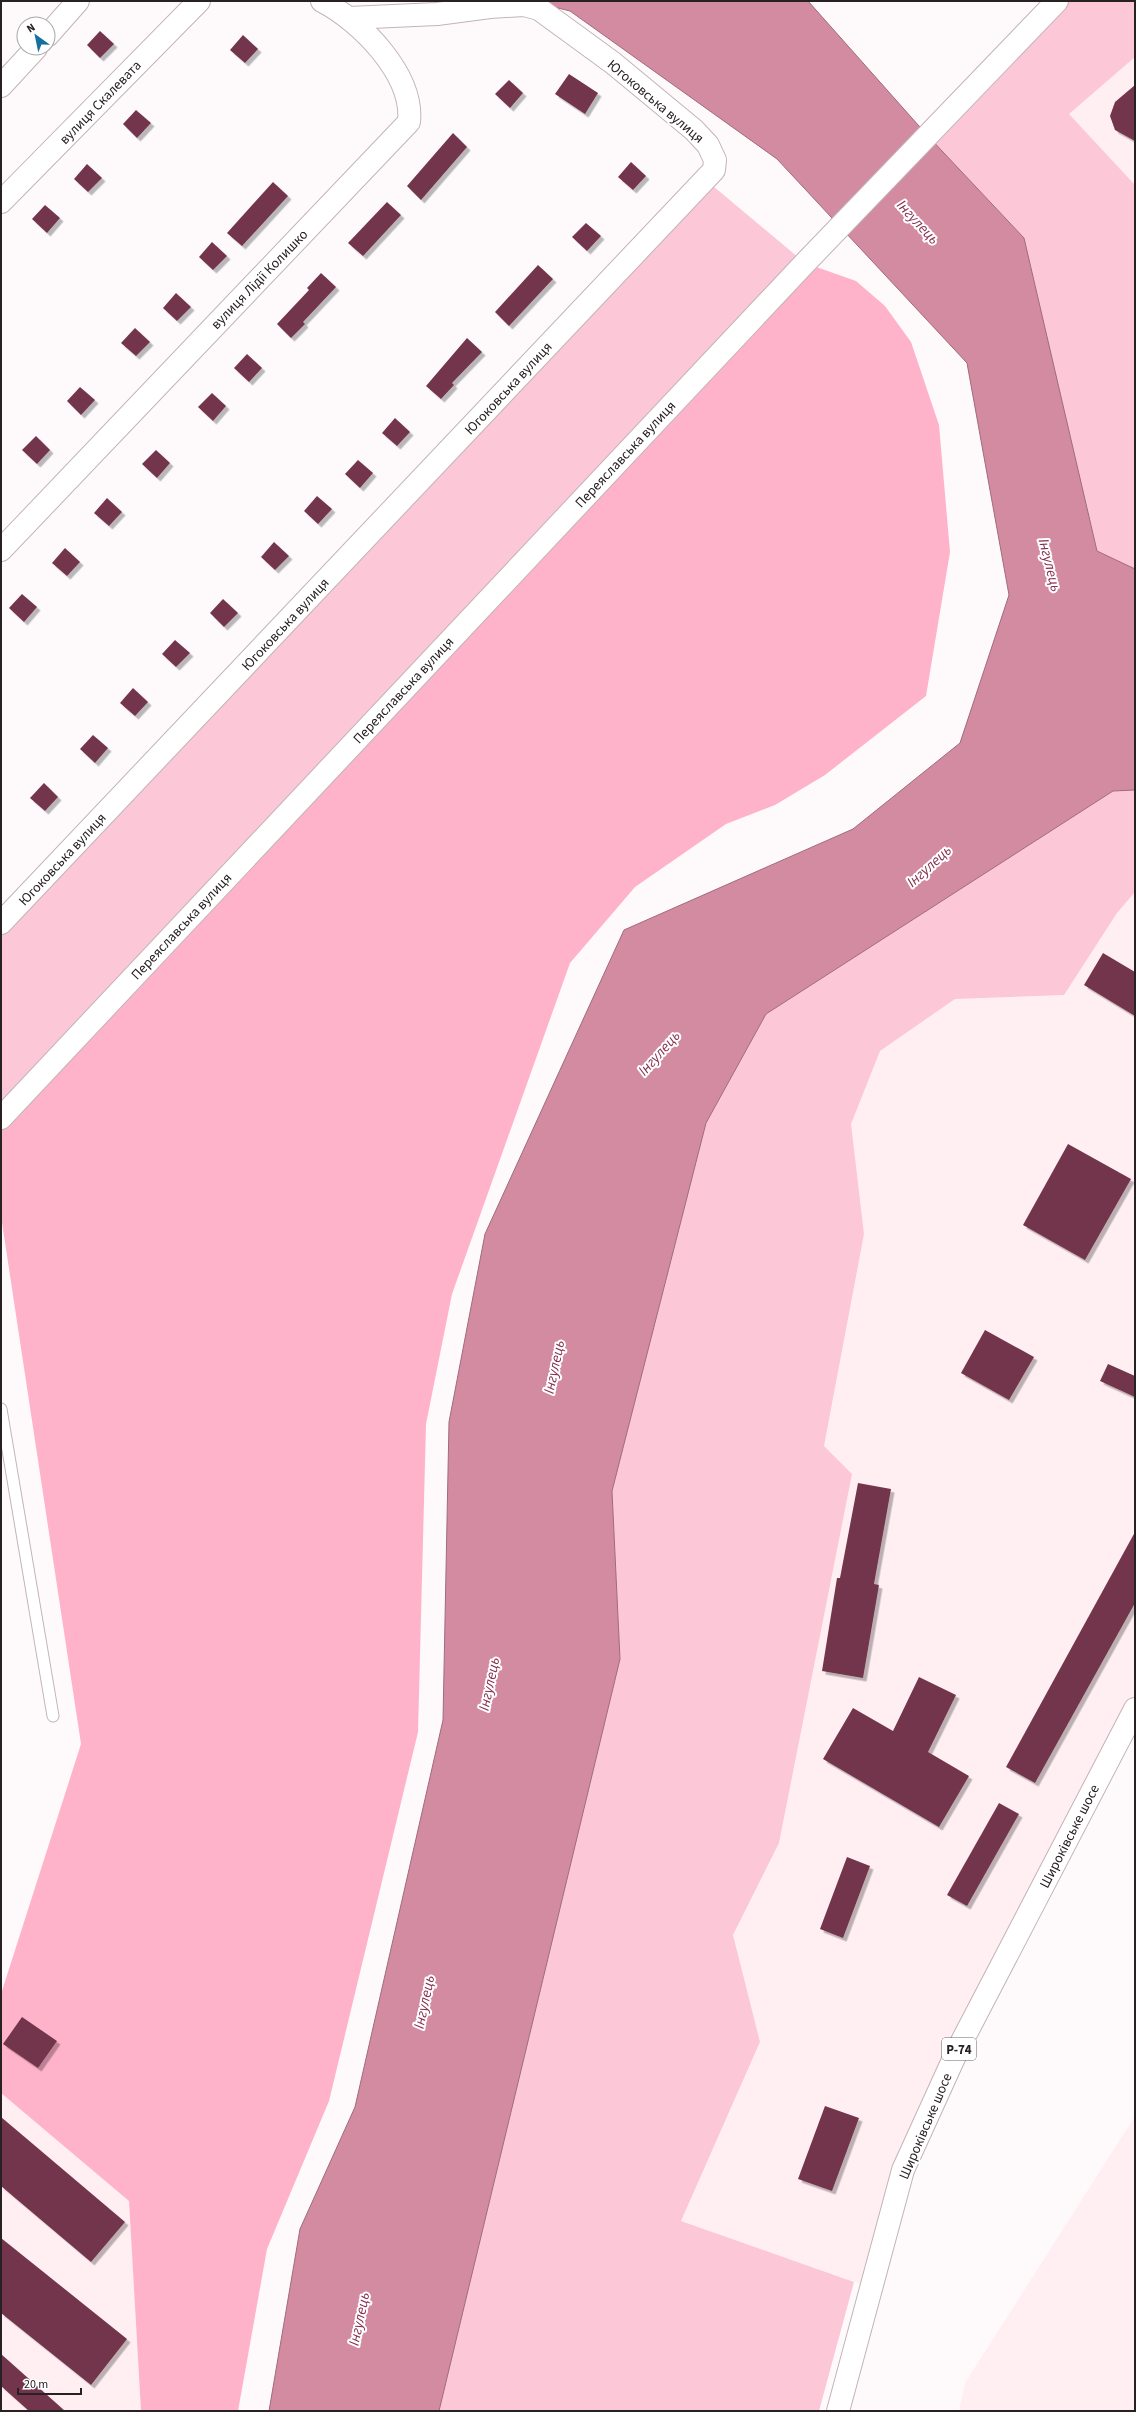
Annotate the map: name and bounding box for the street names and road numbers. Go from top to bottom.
street label: Югоковська вулиця [603,55,708,148]
street label: вулиця Скалевата [55,56,146,149]
street label: вулиця Лідії Колишко [207,225,313,334]
street label: Югоковська вулиця [460,338,557,440]
street label: Переяславська вулиця [571,397,681,513]
street label: Югоковська вулиця [237,574,334,676]
street label: Переяславська вулиця [349,633,459,749]
street label: Югоковська вулиця [14,809,111,911]
street label: Переяславська вулиця [127,869,237,985]
street label: Широківське шосе [1035,1781,1105,1892]
road number: Р-74 [942,2038,976,2060]
street label: Широківське шосе [894,2070,957,2183]

